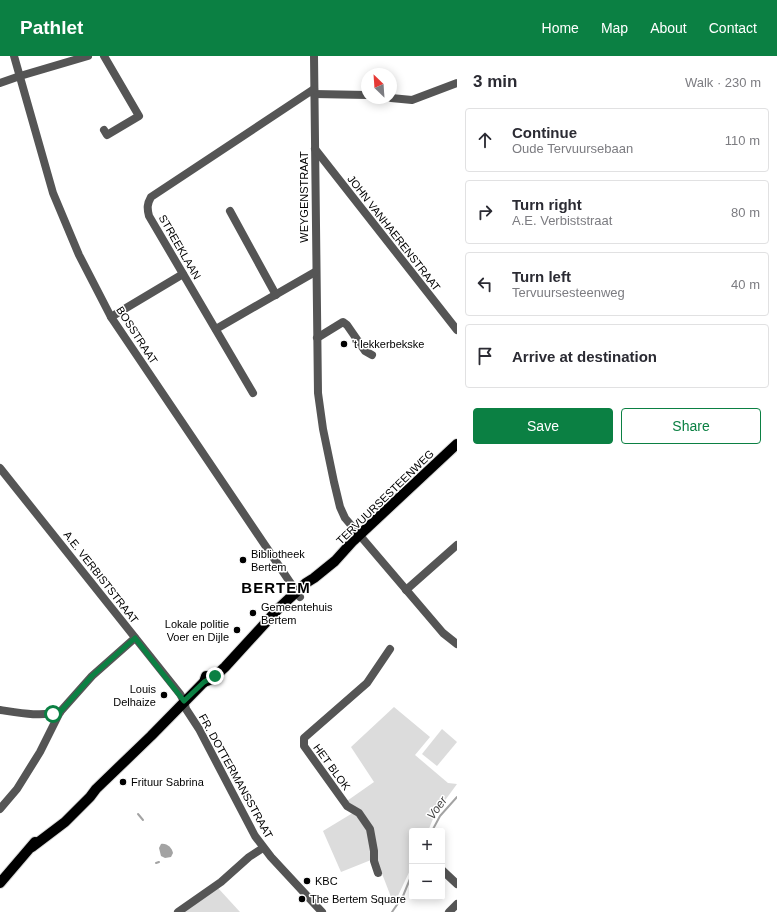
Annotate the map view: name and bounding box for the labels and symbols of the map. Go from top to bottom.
north arrow [361,68,397,104]
street label: WEYGENSTRAAT [298,151,310,243]
street label: JOHN VANHAERENSTRAAT [345,173,443,293]
street label: STREEKLAAN [157,212,203,282]
street label: BOSSTRAAT [114,304,160,366]
place label: 't lekkerbekske [352,338,424,350]
marker: 't lekkerbekske [339,339,349,349]
street label: TERVUURSESTEENWEG [334,447,436,547]
street label: A.E. VERBISTSTRAAT [61,529,141,626]
place label: Bibliotheek Bertem [251,548,305,573]
marker: Bibliotheek Bertem [238,555,248,565]
district label: BERTEM [241,579,311,596]
place label: Gemeentehuis Bertem [261,601,333,626]
marker: Gemeentehuis Bertem [248,608,258,618]
place label: Lokale politie Voer en Dijle [165,618,229,643]
marker: Lokale politie Voer en Dijle [232,625,242,635]
route end [206,667,224,685]
place label: Louis Delhaize [113,683,157,708]
marker: Louis Delhaize [159,690,169,700]
route start [44,705,62,723]
street label: FR. DOTTERMANSSTRAAT [197,712,275,841]
street label: HET BLOK [311,742,353,793]
place label: Frituur Sabrina [131,776,205,788]
marker: Frituur Sabrina [118,777,128,787]
water label: Voer [424,793,451,822]
place label: KBC [315,875,338,887]
marker: KBC [302,876,312,886]
place label: The Bertem Square [310,893,406,905]
marker: The Bertem Square [297,894,307,904]

